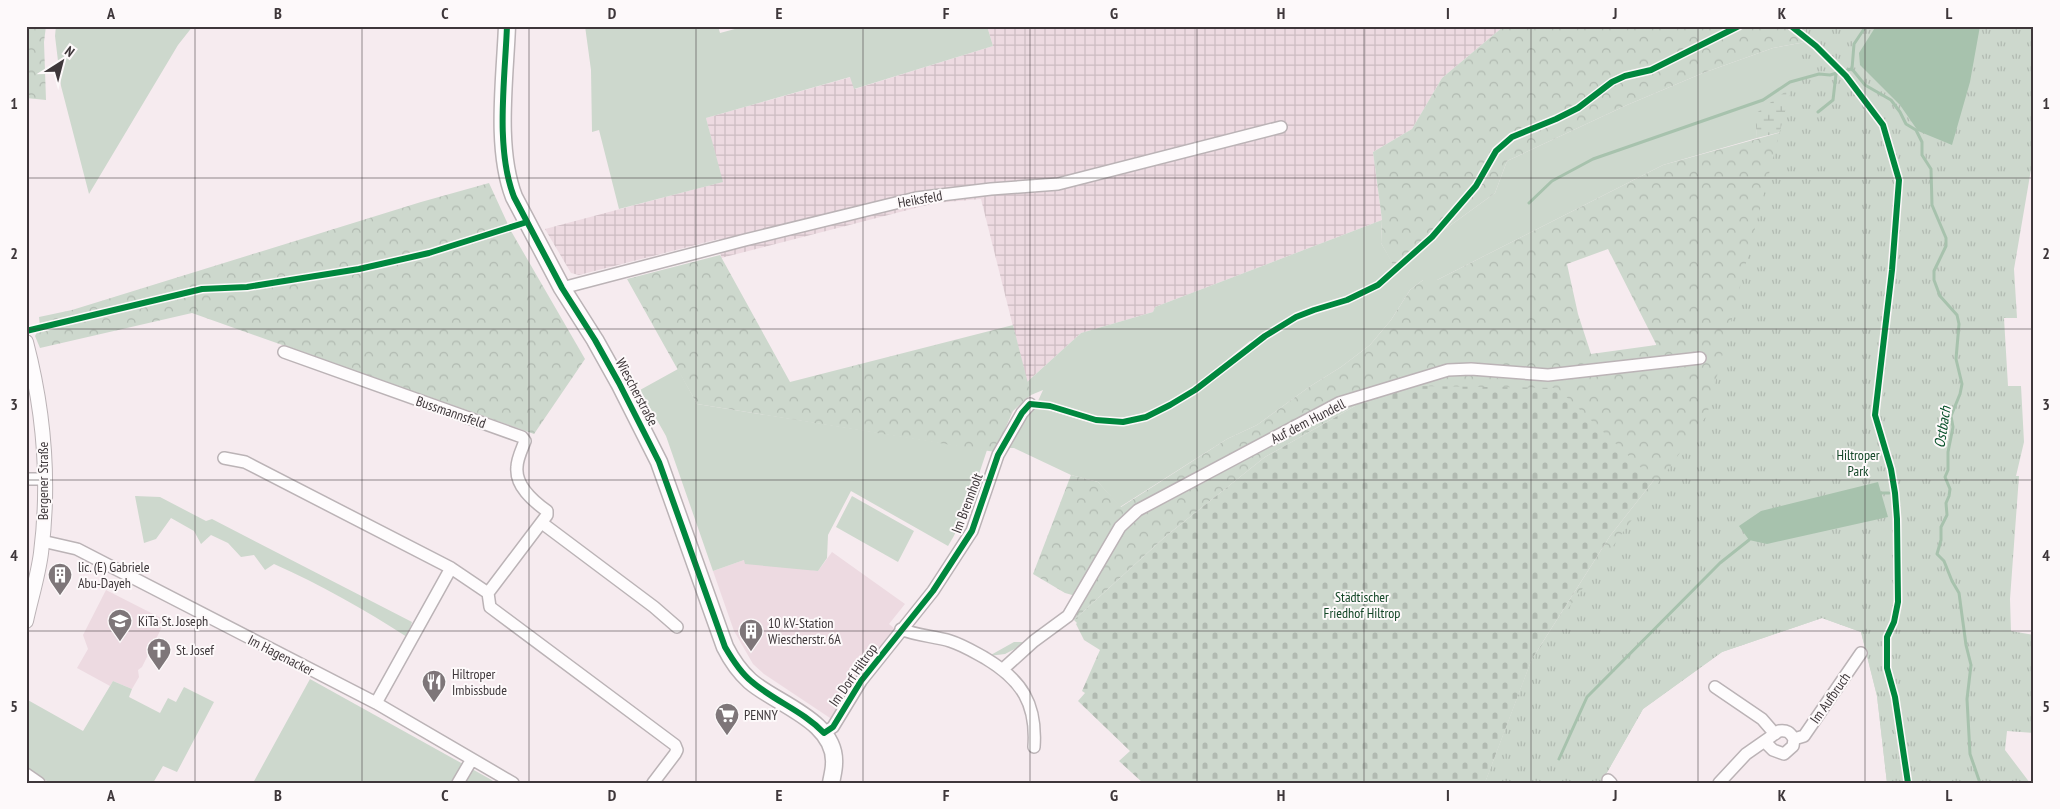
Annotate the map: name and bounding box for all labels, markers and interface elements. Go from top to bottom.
text: A [106,3,116,23]
text: B [274,3,282,23]
text: C [441,3,449,23]
text: D [608,3,617,23]
text: E [776,3,783,23]
text: F [943,3,950,23]
text: G [1110,3,1118,23]
text: H [1277,3,1285,23]
text: I [1446,3,1450,23]
text: J [1612,3,1617,23]
text: K [1778,3,1787,23]
text: L [1946,3,1953,23]
north arrow [38,38,88,88]
text: N [61,42,78,61]
text: 1 [10,93,18,113]
text: 1 [2042,93,2050,113]
street label: Heiksfeld [896,186,944,212]
text: 2 [10,243,18,263]
text: 2 [2042,243,2050,263]
street label: Wiescherstraße [612,355,663,429]
street label: Bussmannsfeld [414,392,488,432]
text: 3 [10,394,18,414]
street label: Auf dem Hundell [1268,394,1349,447]
text: 3 [2042,394,2050,414]
water label: Ostbach [1929,403,1955,449]
street label: Bergener Straße [34,441,52,520]
park label: Hiltroper Park [1836,446,1880,480]
street label: Im Brennholt [947,470,987,536]
text: 4 [10,545,18,565]
text: 4 [2042,545,2050,565]
place label: lic. (E) Gabriele Abu-Dayeh [78,558,150,592]
building icon: lic. (E) Gabriele Abu-Dayeh [47,562,73,596]
park label: Städtischer Friedhof Hiltrop [1324,588,1400,622]
school or university icon: KiTa St. Joseph [107,608,133,642]
place label: KiTa St. Joseph [138,612,208,630]
place label: 10 kV-Station Wiescherstr. 6A [768,614,841,648]
building icon: 10 kV-Station Wiescherstr. 6A [738,618,764,652]
street label: Im Hagenacker [245,631,317,679]
church icon: St. Josef [146,637,172,671]
street label: Im Dorf Hiltrop [825,640,881,710]
place label: St. Josef [176,641,214,659]
place label: Hiltroper Imbissbude [452,665,507,699]
restaurant icon: Hiltroper Imbissbude [421,669,447,703]
street label: Im Aufbruch [1806,669,1854,727]
text: 5 [10,696,18,716]
text: 5 [2042,696,2050,716]
supermarket icon: PENNY [714,702,740,736]
place label: PENNY [744,706,778,724]
text: A [106,785,116,805]
text: B [274,785,282,805]
text: C [441,785,449,805]
text: D [608,785,617,805]
text: E [776,785,783,805]
text: F [943,785,950,805]
text: G [1110,785,1118,805]
text: H [1277,785,1285,805]
text: I [1446,785,1450,805]
text: J [1612,785,1617,805]
text: K [1778,785,1787,805]
text: L [1946,785,1953,805]

